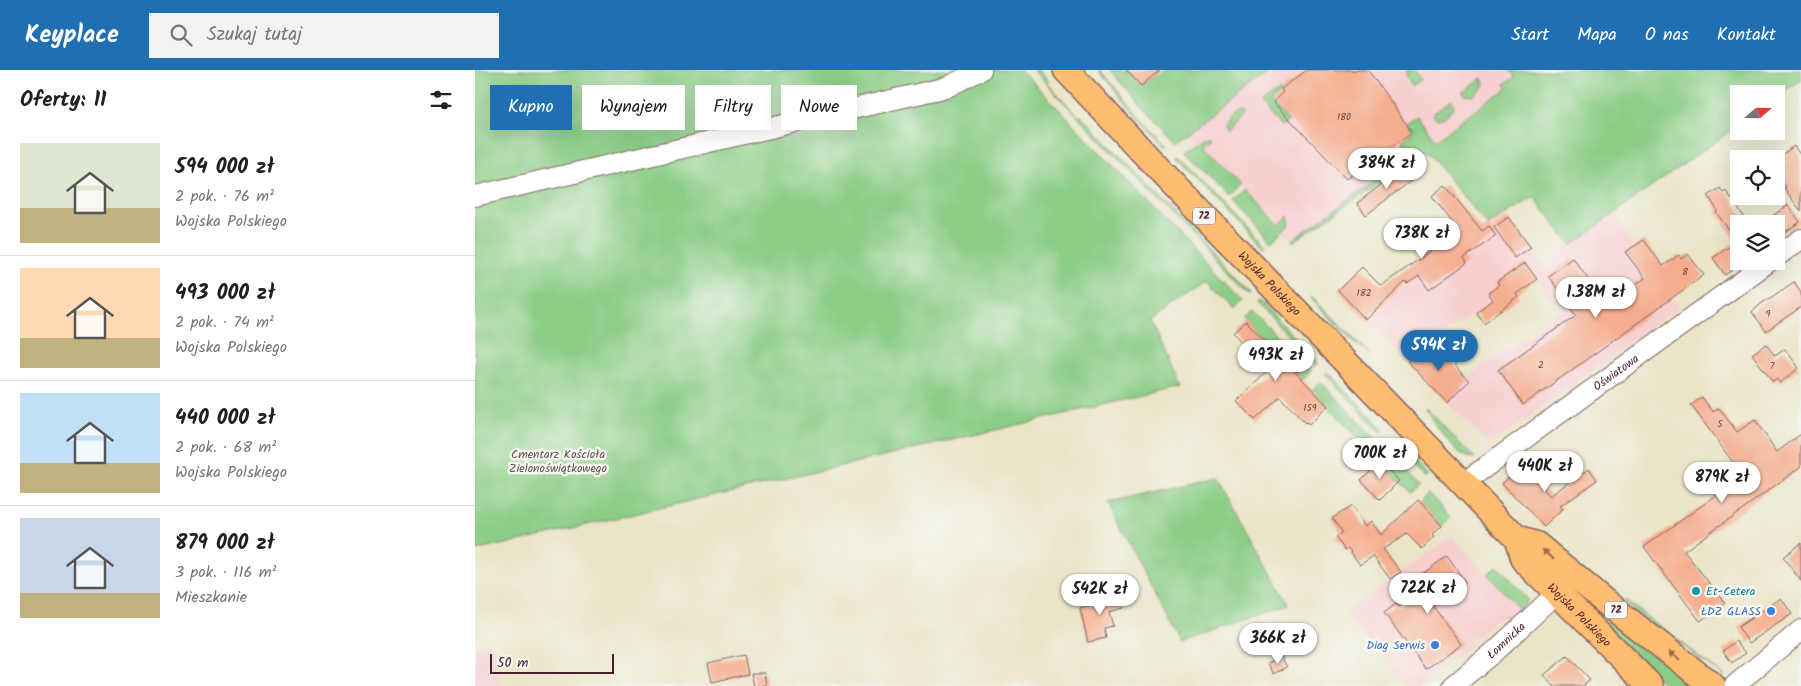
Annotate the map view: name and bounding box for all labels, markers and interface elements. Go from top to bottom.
search box [149,13,499,58]
text: Keyplace [25,16,119,55]
text: Szukaj tutaj [207,20,302,50]
icon: search [167,21,195,49]
text: Start [1511,21,1549,50]
text: Mapa [1577,21,1617,50]
text: O nas [1645,21,1689,50]
text: Kontakt [1717,21,1776,50]
text: Oferty: 11 [20,84,106,117]
chip: Kupno [490,85,572,130]
chip: Wynajem [582,85,685,130]
chip: Filtry [695,85,771,130]
chip: Nowe [781,85,857,130]
north arrow [1730,85,1785,140]
map controls [1730,85,1785,270]
icon: filters [427,86,455,114]
house number: 180 [1337,109,1351,125]
pin: 384K zł [1341,148,1433,190]
button: locate [1730,150,1785,205]
text: 594 000 zł [175,151,274,184]
text: 384K zł [1359,151,1415,176]
icon: home [60,163,120,223]
text: 2 pok. · 76 m² [175,184,274,209]
road number: 72 [1193,208,1215,224]
text: Wojska Polskiego [175,209,287,234]
button: layers [1730,215,1785,270]
pin: 738K zł [1376,218,1468,260]
text: 738K zł [1394,221,1450,246]
street label: Wojska Polskiego [1234,247,1306,320]
house number: 8 [1682,264,1689,280]
pin: 1.38M zł [1544,276,1648,319]
text: 493 000 zł [175,277,275,310]
text: 1.38M zł [1567,280,1625,305]
house number: 182 [1357,285,1372,301]
icon: home [60,288,120,348]
house number: 9 [1766,306,1771,322]
text: 2 pok. · 74 m² [175,310,274,335]
pin: 594K zł [1393,330,1485,372]
text: 594K zł [1412,333,1466,358]
text: Wojska Polskiego [175,335,287,360]
pin: 493K zł [1230,340,1322,382]
text: 493K zł [1248,343,1304,368]
street label: Oświatowa [1589,349,1643,396]
house number: 2 [1538,357,1544,373]
house number: 7 [1770,358,1775,374]
house number: 159 [1303,400,1317,416]
text: 440 000 zł [175,402,275,435]
icon: home [60,413,120,473]
house number: 5 [1717,416,1723,432]
text: 2 pok. · 68 m² [175,435,276,460]
pin: 700K zł [1334,438,1426,480]
text: 700K zł [1353,441,1407,466]
park label: Cmentarz Kościoła Zielonoświątkowego [509,445,607,478]
pin: 440K zł [1499,450,1591,493]
text: 440K zł [1517,454,1573,479]
text: Wojska Polskiego [175,460,287,485]
pin: 879K zł [1676,462,1768,504]
text: 879K zł [1695,465,1749,490]
text: 879 000 zł [175,527,275,560]
icon: home [60,538,120,598]
one-way arrow [1542,549,1554,560]
text: 3 pok. · 116 m² [175,560,276,585]
pin: 722K zł [1382,572,1474,615]
pin: 542K zł [1054,574,1146,616]
text: 722K zł [1400,576,1456,601]
text: 542K zł [1072,577,1128,602]
street label: Wojska Polskiego [1543,579,1616,651]
place label: Et-Cetera [1706,582,1756,601]
text: Mieszkanie [175,585,247,610]
marker: Et-Cetera [1690,585,1702,597]
road number: 72 [1605,602,1627,618]
place label: ŁDZ GLASS [1701,602,1762,621]
marker: ŁDZ GLASS [1765,605,1777,617]
street label: Łomnicka [1483,617,1530,664]
pin: 366K zł [1232,622,1324,665]
text: 366K zł [1250,626,1306,651]
place label: Diag Serwis [1366,636,1425,655]
marker: Diag Serwis [1429,639,1441,651]
scale bar [490,651,614,674]
one-way arrow [1668,651,1681,662]
text: 50 m [497,652,528,674]

